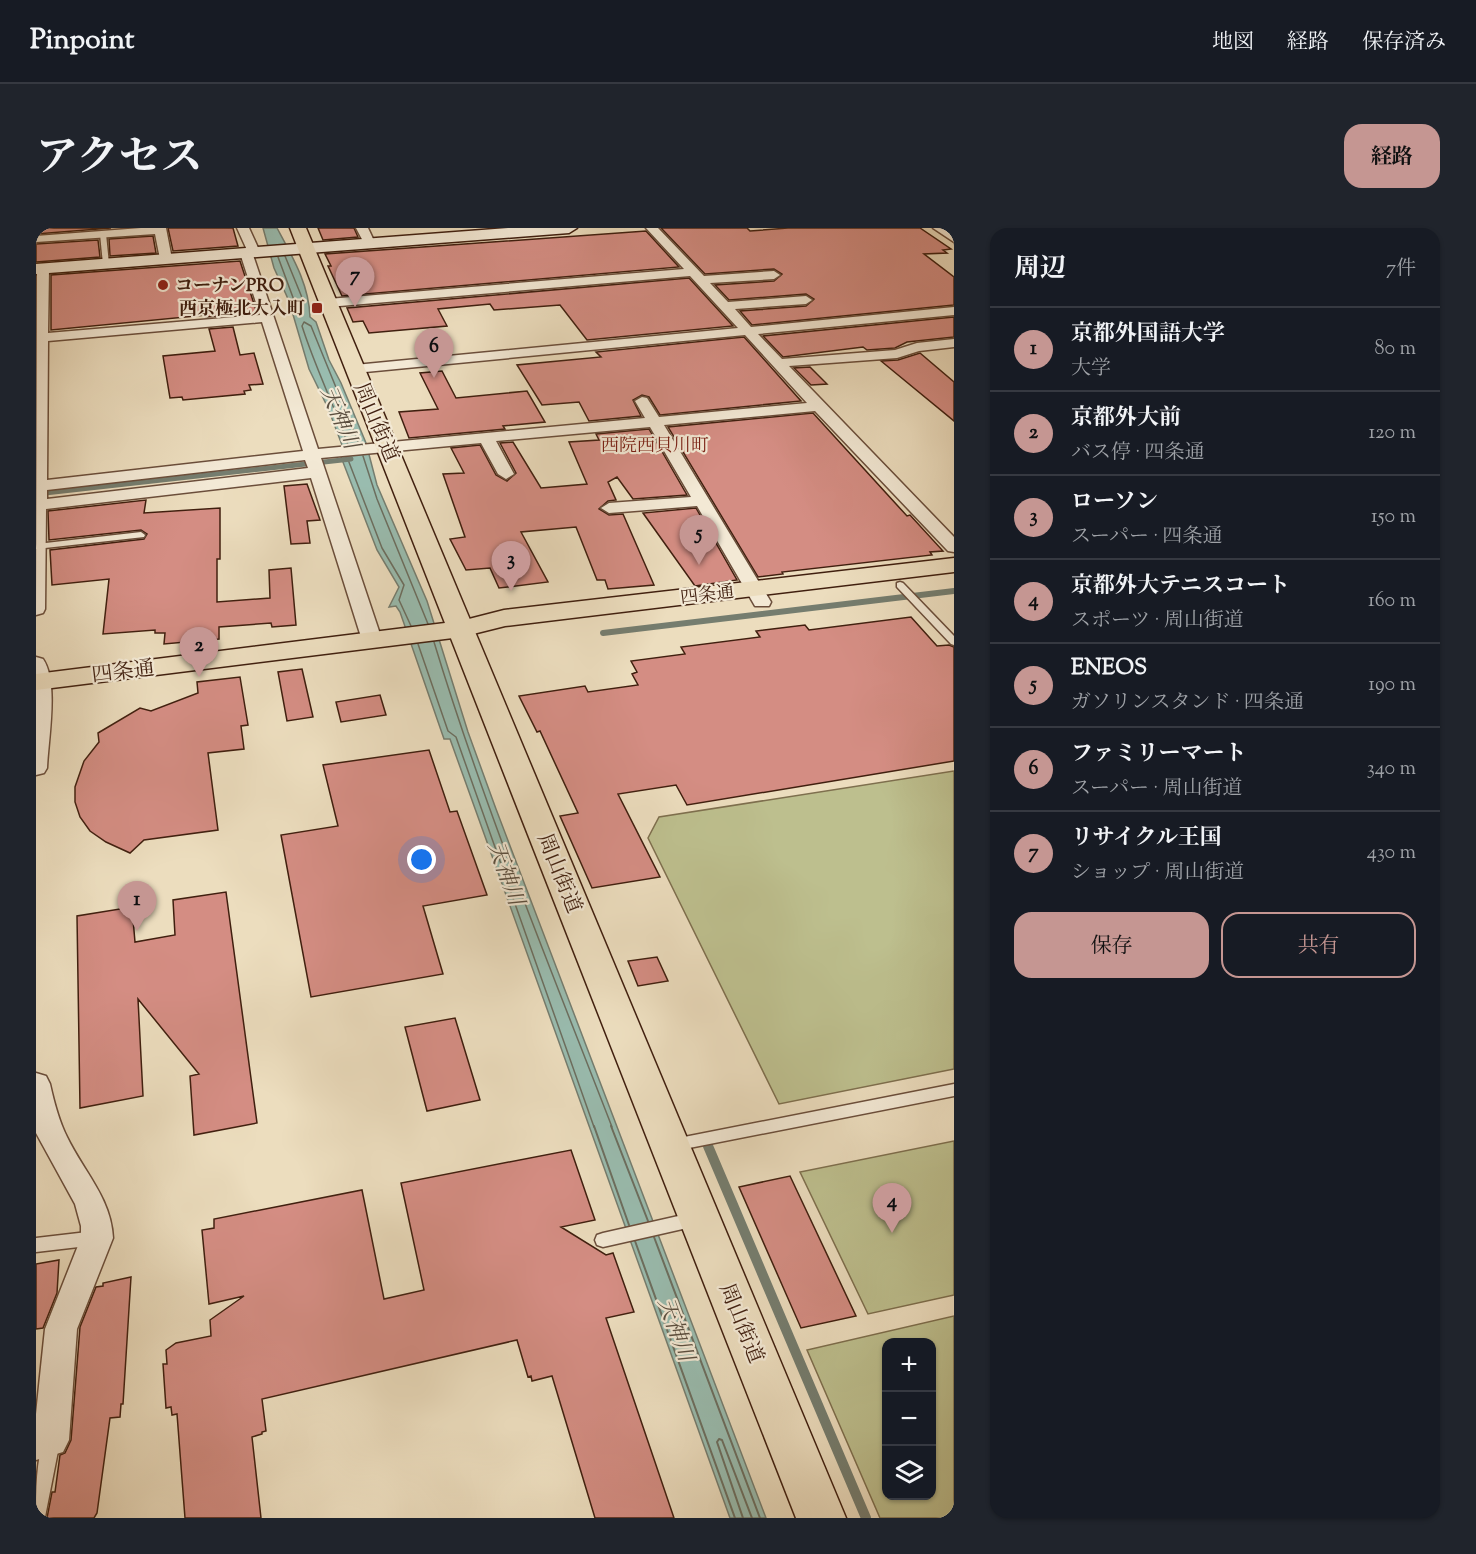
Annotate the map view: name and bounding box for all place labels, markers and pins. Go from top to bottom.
pin: 7 [336,257,374,307]
place label: コーナンPRO [175,274,284,300]
marker: コーナンPRO [156,278,170,292]
place label: 西京極北大入町 [179,297,305,323]
marker: 西京極北大入町 [310,301,324,315]
pin: 6 [414,328,454,378]
pin: 5 [680,516,718,565]
pin: 3 [492,542,530,591]
pin: 2 [180,628,218,677]
pin: 1 [118,882,156,931]
pin: 4 [872,1184,912,1233]

